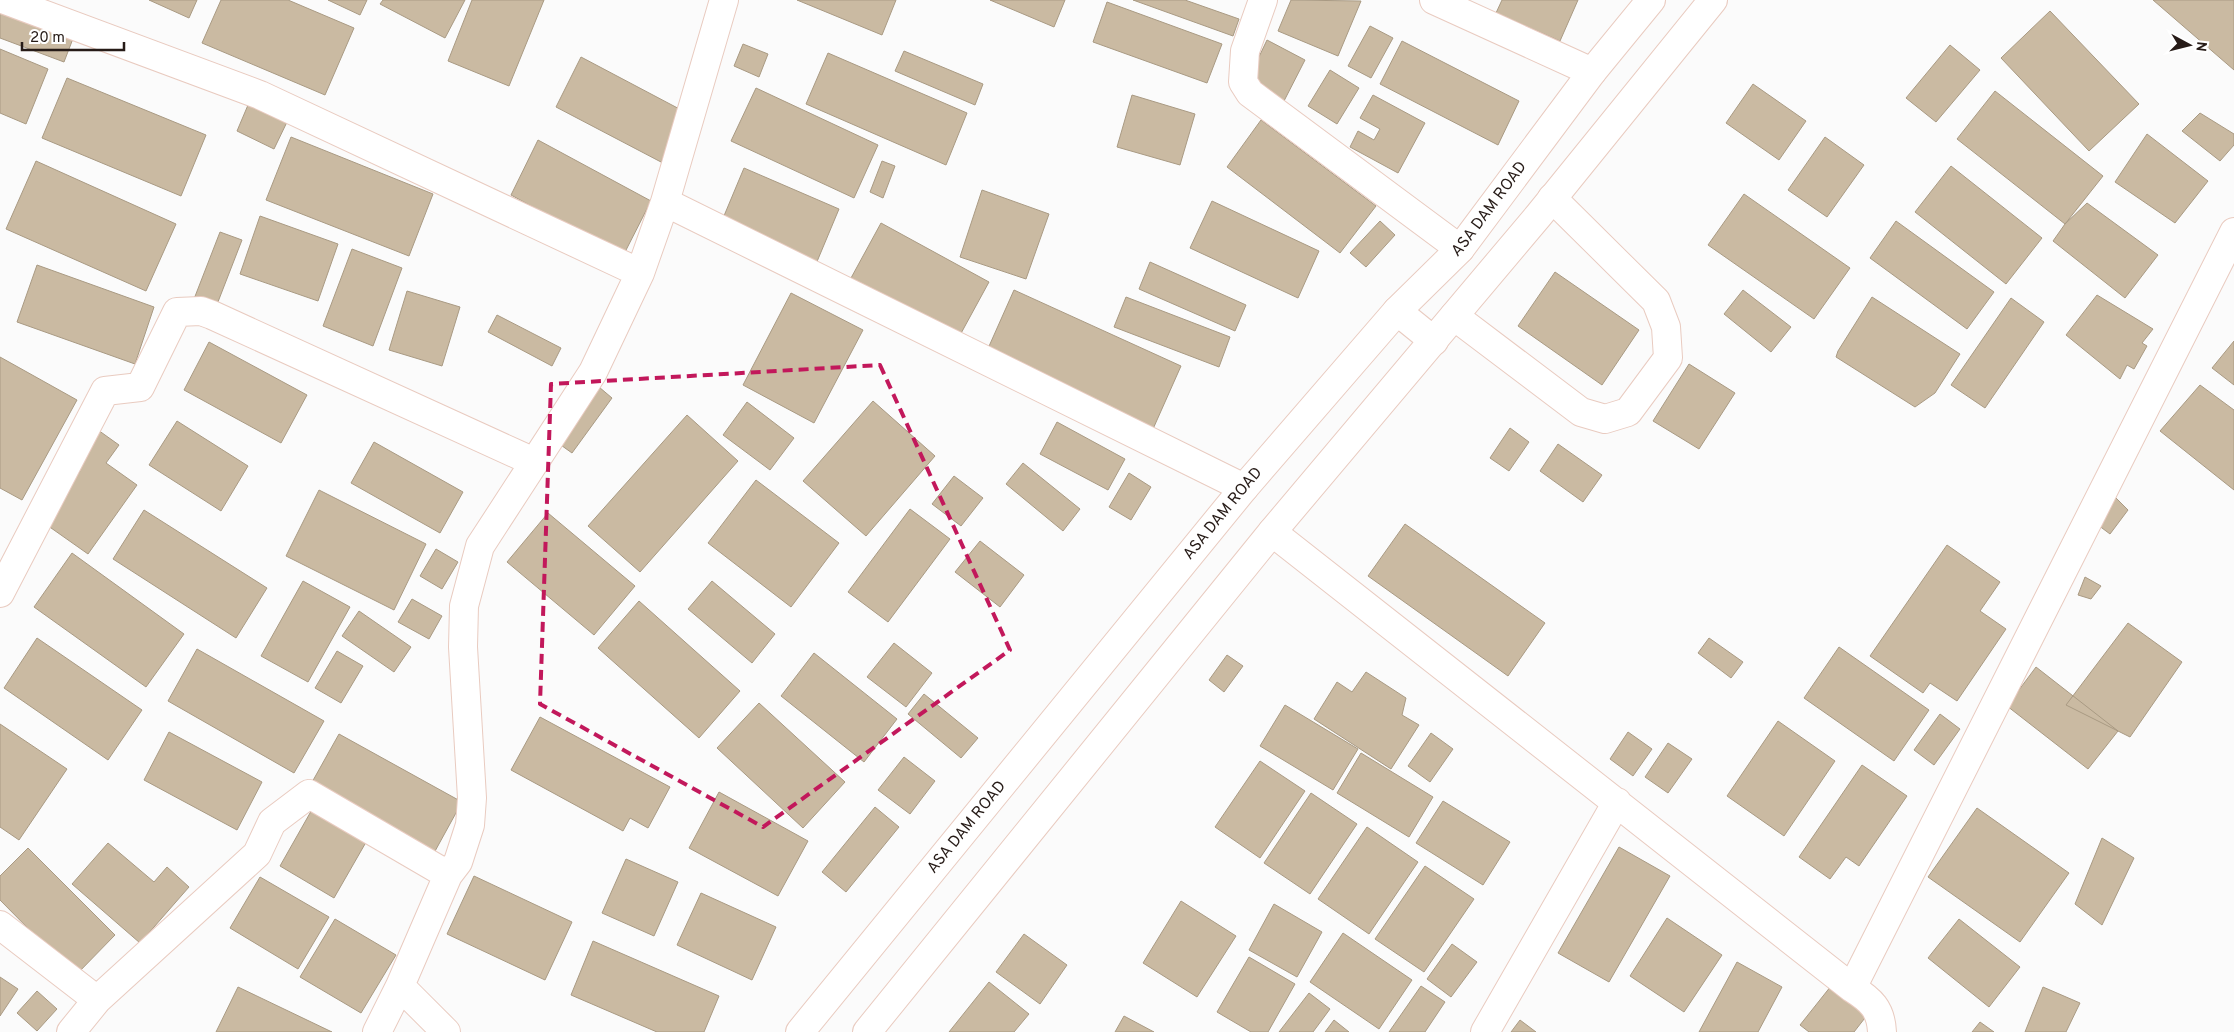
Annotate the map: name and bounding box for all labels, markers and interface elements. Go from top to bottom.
scale bar [22,20,125,52]
north arrow [2164,20,2214,70]
text: 20 m [30,29,65,48]
text: N [2191,40,2209,52]
street label: ASA DAM ROAD [1448,158,1532,261]
street label: ASA DAM ROAD [1179,463,1267,564]
street label: ASA DAM ROAD [923,777,1011,878]

